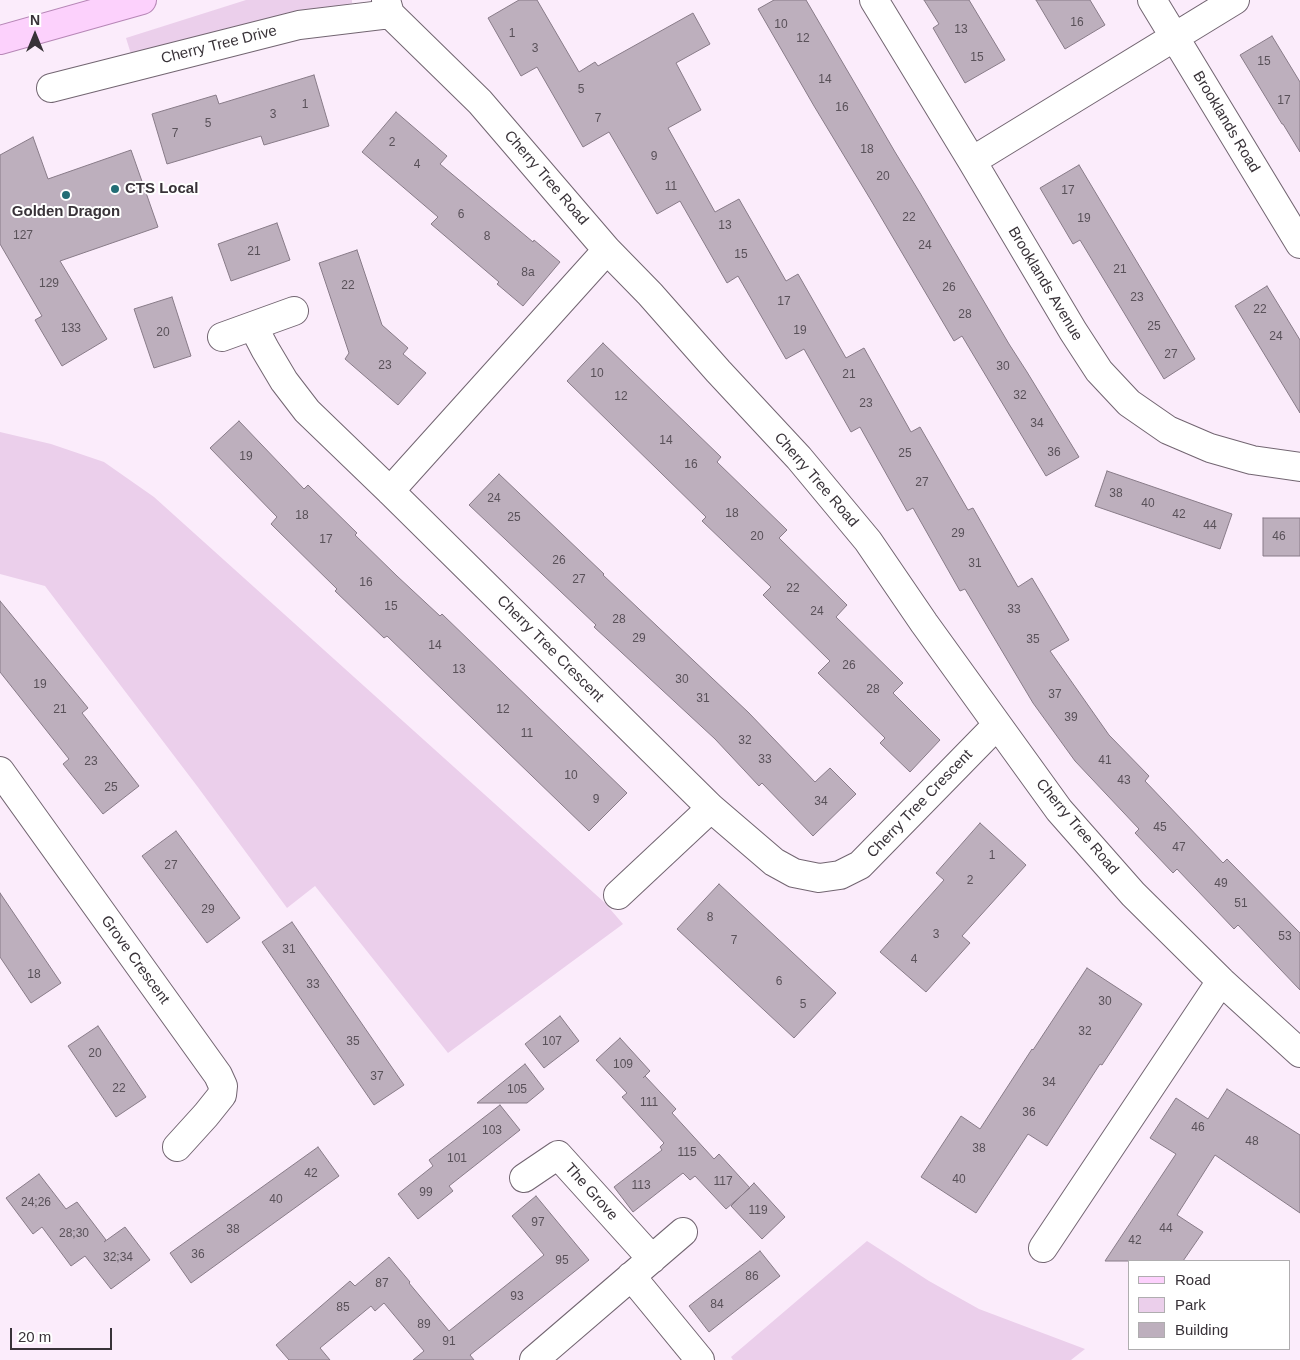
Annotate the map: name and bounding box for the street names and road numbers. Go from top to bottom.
street label: Cherry Tree Drive [159,22,279,68]
street label: Brooklands Road [1189,68,1263,176]
street label: Cherry Tree Road [500,127,592,229]
street label: Brooklands Avenue [1004,224,1086,344]
street label: Cherry Tree Road [770,429,862,531]
street label: Cherry Tree Crescent [493,592,607,706]
street label: Cherry Tree Crescent [864,746,976,862]
street label: Cherry Tree Road [1032,775,1122,879]
street label: Grove Crescent [97,912,173,1008]
street label: The Grove [561,1160,621,1224]

